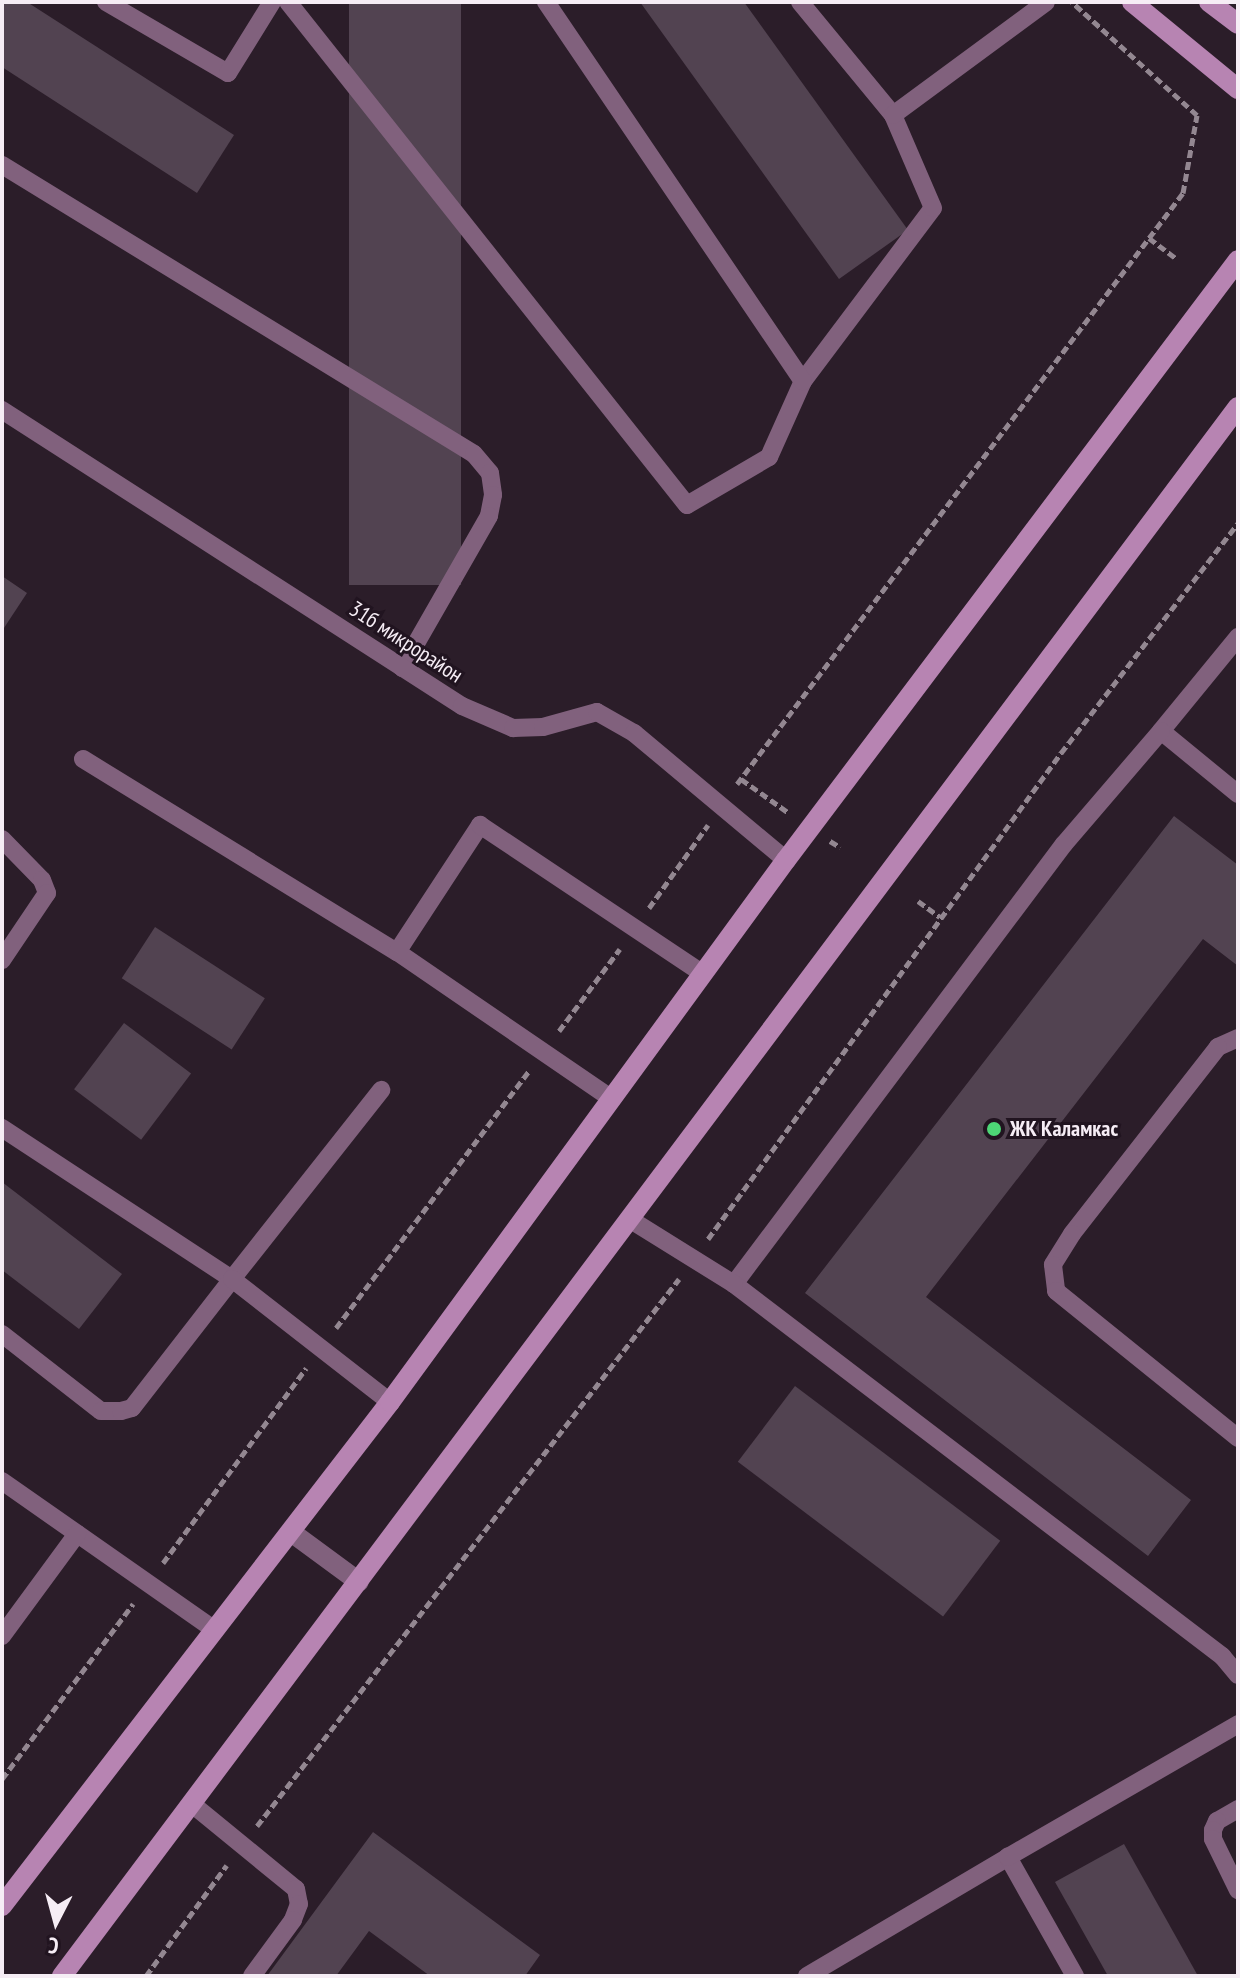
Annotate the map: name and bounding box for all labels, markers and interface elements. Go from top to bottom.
street label: 31б микрорайон [344,596,468,688]
place label: ЖК Каламкас [1010,1116,1118,1142]
marker: ЖК Каламкас [985,1120,1003,1138]
north arrow [16,1882,96,1962]
text: С [47,1931,60,1960]

